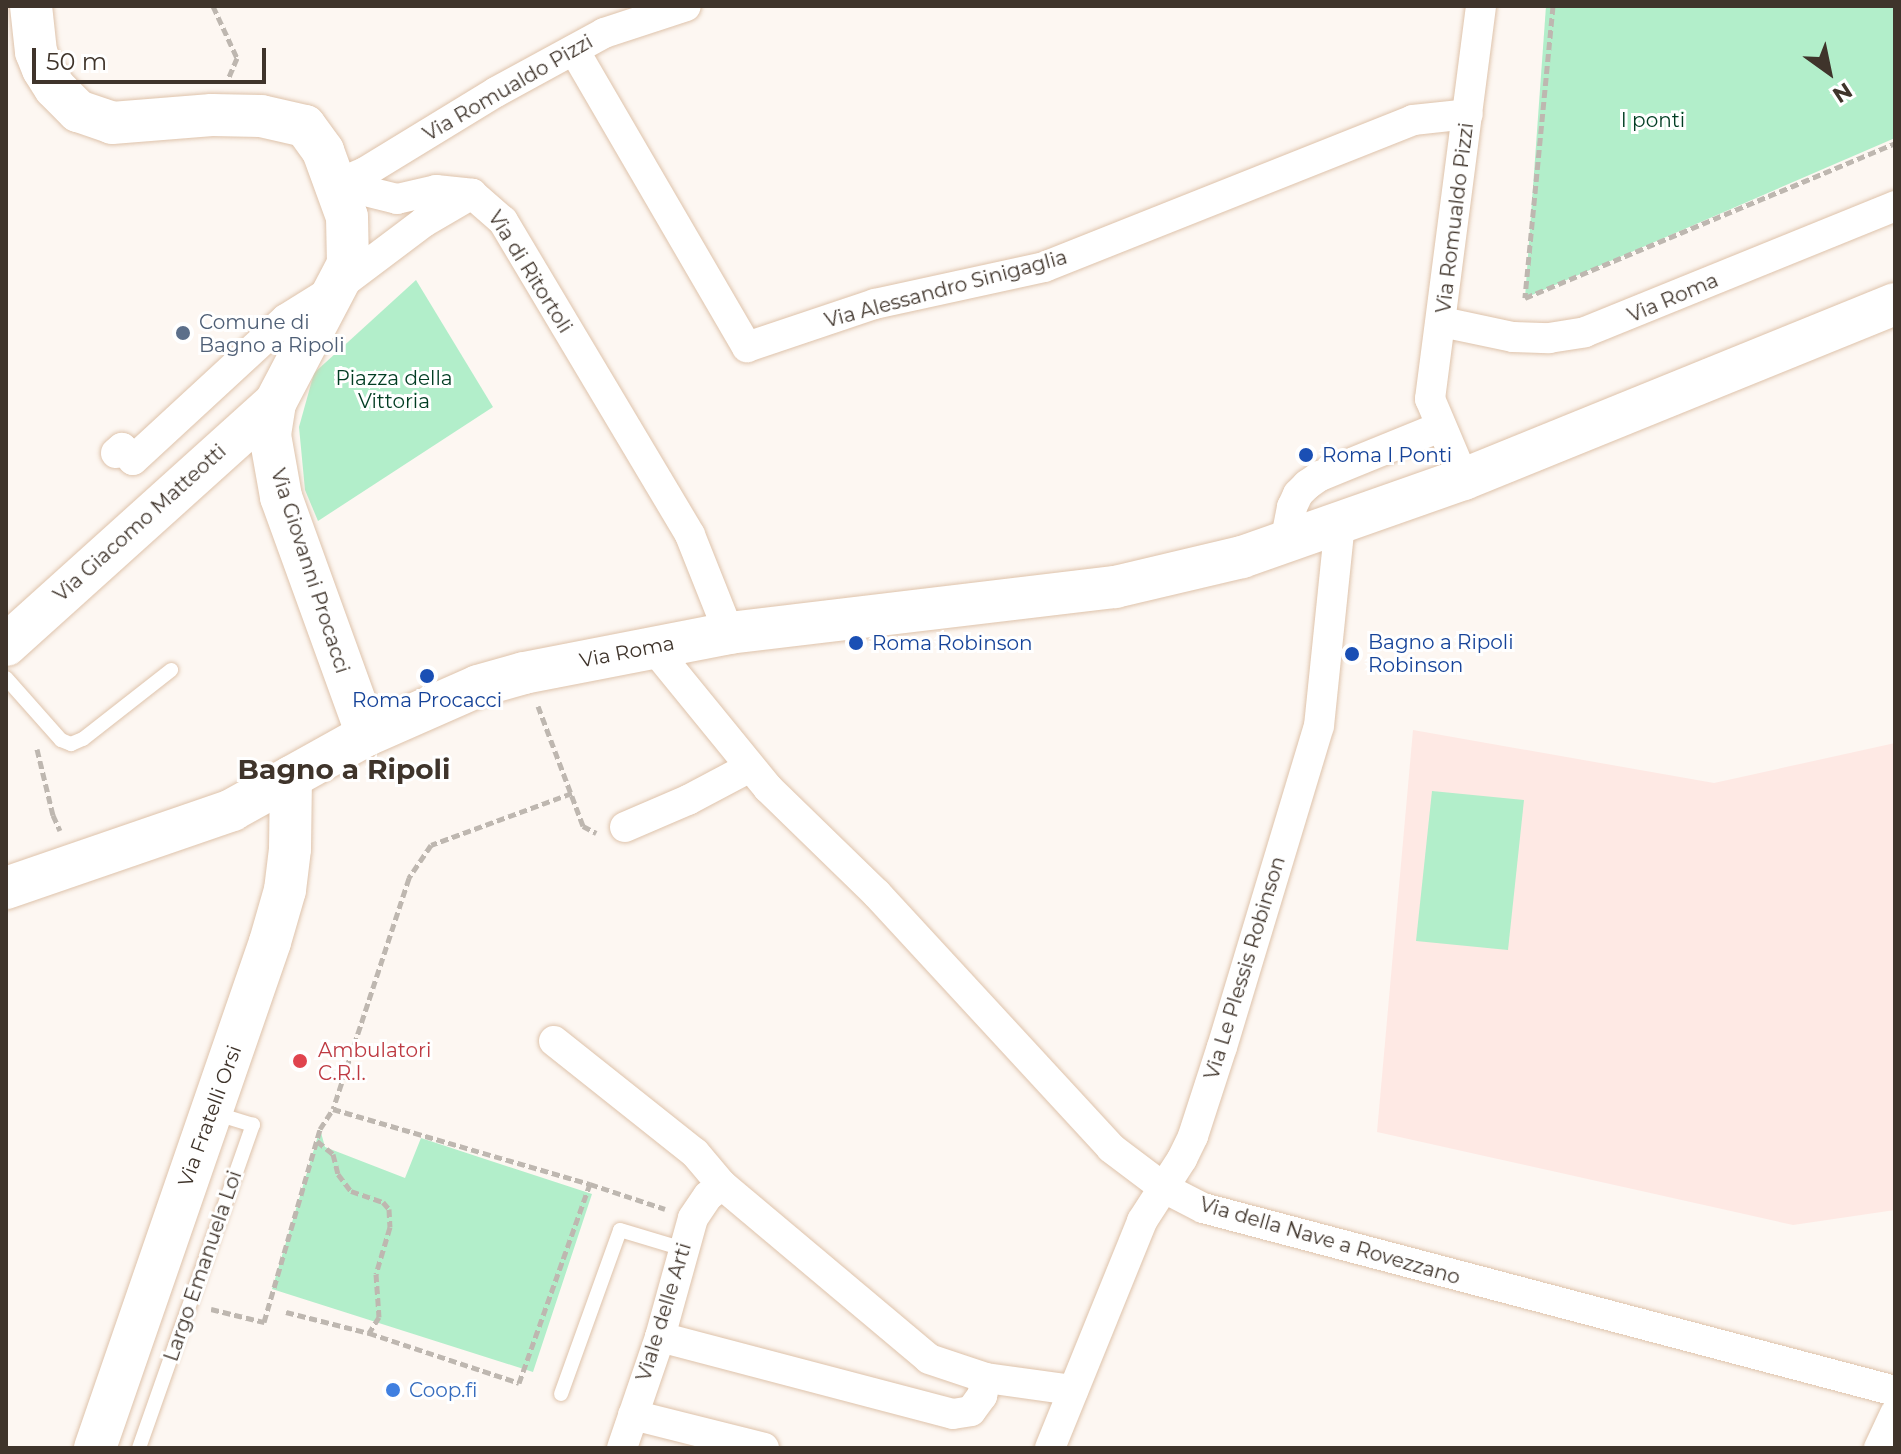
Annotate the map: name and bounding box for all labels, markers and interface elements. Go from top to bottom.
street label: Via Romualdo Pizzi [419,30,597,146]
scale bar [36,32,270,82]
north arrow [1789,32,1869,112]
text: 50 m [46,47,107,76]
text: N [1828,76,1857,109]
park label: I ponti [1621,108,1685,132]
street label: Via Romualdo Pizzi [1431,121,1479,315]
street label: Via di Ritortoli [483,206,577,338]
street label: Via Alessandro Sinigaglia [822,245,1070,333]
street label: Via Roma [1624,268,1722,328]
place label: Comune di Bagno a Ripoli [199,310,345,357]
marker: Comune di Bagno a Ripoli [174,324,192,342]
park label: Piazza della Vittoria [335,367,453,414]
street label: Via Giacomo Matteotti [49,439,231,607]
place label: Roma I Ponti [1322,443,1452,467]
marker: Roma I Ponti [1297,446,1315,464]
street label: Via Giovanni Procacci [266,466,354,676]
place label: Bagno a Ripoli Robinson [1368,630,1514,677]
street label: Via Roma [578,631,676,673]
place label: Roma Robinson [872,631,1033,655]
marker: Roma Robinson [847,634,865,652]
marker: Bagno a Ripoli Robinson [1343,645,1361,663]
marker: Roma Procacci [418,667,436,685]
place label: Roma Procacci [352,688,502,712]
district label: Bagno a Ripoli [238,752,450,786]
street label: Via Le Plessis Robinson [1200,854,1290,1082]
place label: Ambulatori C.R.I. [318,1038,431,1085]
street label: Via Fratelli Orsi [173,1042,247,1190]
marker: Ambulatori C.R.I. [289,1050,311,1072]
street label: Largo Emanuela Loi [159,1167,247,1365]
street label: Via della Nave a Rovezzano [1197,1192,1463,1290]
street label: Viale delle Arti [632,1240,696,1384]
place label: Coop.fi [409,1378,477,1402]
marker: Coop.fi [384,1381,402,1399]

